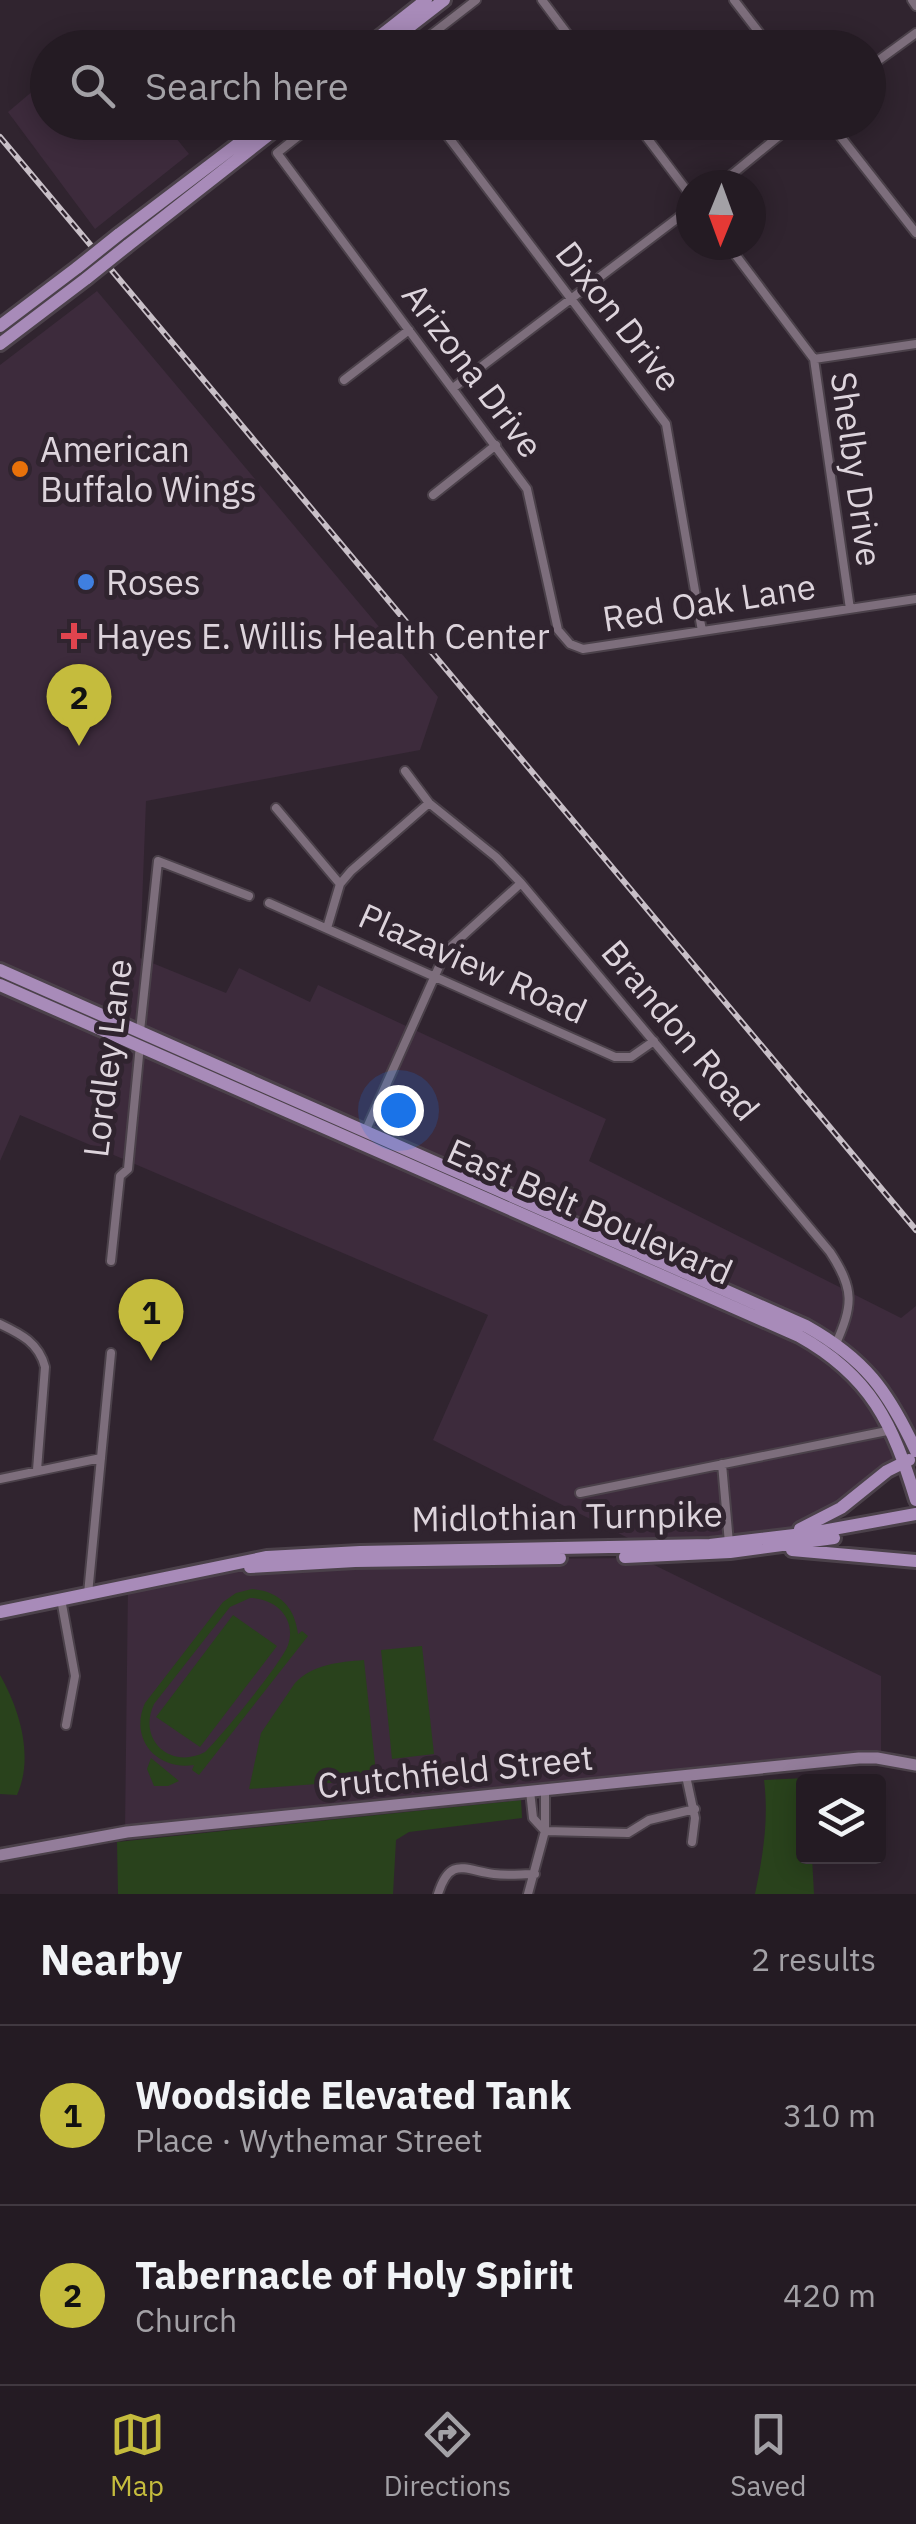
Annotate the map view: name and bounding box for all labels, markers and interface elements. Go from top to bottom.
search box [30,30,886,140]
icon: search [65,58,120,113]
text: Search here [145,61,349,110]
north arrow [676,170,766,260]
street label: Dixon Drive [546,231,692,401]
street label: Arizona Drive [392,273,554,467]
street label: Shelby Drive [821,369,893,569]
place label: American Buffalo Wings [40,426,257,512]
marker: American Buffalo Wings [9,458,31,480]
place label: Roses [106,559,201,605]
street label: Red Oak Lane [599,562,819,642]
marker: Roses [75,571,97,593]
place label: Hayes E. Willis Health Center [96,613,550,659]
marker: Hayes E. Willis Health Center [61,623,87,649]
pin: 2 [46,664,112,746]
street label: Plazaview Road [352,892,594,1034]
street label: Brandon Road [592,930,770,1130]
street label: Lordley Lane [72,956,142,1160]
your location [373,1085,424,1136]
street label: East Belt Boulevard [440,1127,740,1295]
pin: 1 [118,1278,184,1361]
street label: Midlothian Turnpike [411,1490,723,1542]
street label: Crutchfield Street [315,1734,595,1808]
map controls [796,1774,886,1864]
button: layers [796,1774,886,1864]
text: Nearby [40,1932,182,1987]
text: 2 results [751,1938,876,1980]
text: Woodside Elevated Tank [135,2070,571,2119]
text: 1 [63,2094,82,2136]
text: 310 m [783,2094,876,2136]
text: Place · Wythemar Street [135,2119,483,2161]
text: Tabernacle of Holy Spirit [135,2250,574,2299]
text: 2 [63,2274,82,2316]
text: 420 m [783,2274,876,2316]
text: Church [135,2299,237,2341]
tab: Map [110,2407,165,2504]
tab: Directions [384,2407,511,2504]
tab: Saved [730,2407,806,2504]

